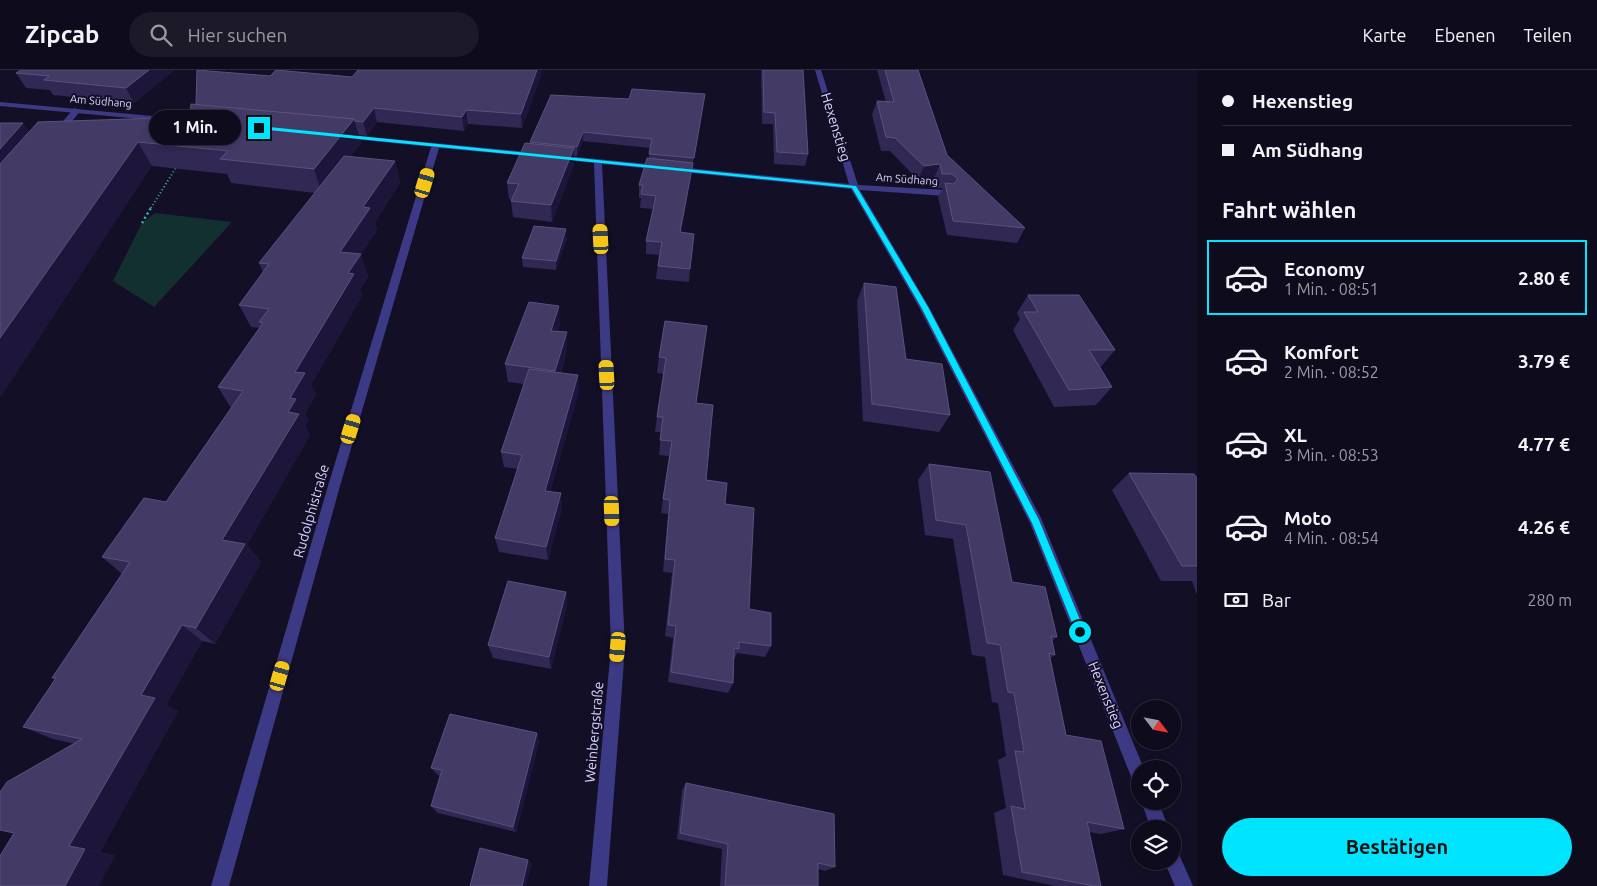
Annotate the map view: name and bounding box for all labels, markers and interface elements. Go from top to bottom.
search box [129,12,479,57]
text: Zipcab [25,21,99,48]
icon: search [147,21,175,49]
text: Hier suchen [187,24,287,46]
text: Karte [1363,25,1407,45]
text: Ebenen [1435,25,1496,45]
text: Teilen [1524,25,1572,45]
text: Hexenstieg [1252,90,1353,112]
street label: Hexenstieg [818,91,854,163]
street label: Am Südhang [70,92,132,110]
callout: 1 Min. [149,110,242,146]
route end [248,117,270,139]
text: 1 Min. [173,118,217,136]
text: Am Südhang [1252,139,1363,161]
car [413,166,436,200]
street label: Am Südhang [876,171,938,187]
text: Fahrt wählen [1222,197,1356,222]
car [592,224,609,254]
icon: car [1224,255,1269,300]
text: Economy [1284,258,1365,280]
text: 2.80 € [1518,267,1570,289]
text: 1 Min. · 08:51 [1284,280,1379,298]
icon: car [1224,338,1269,383]
text: Komfort [1284,341,1359,363]
text: 3.79 € [1518,350,1570,372]
car [598,360,615,390]
text: 2 Min. · 08:52 [1284,363,1379,381]
car [339,412,362,446]
icon: car [1224,421,1269,466]
text: XL [1284,424,1307,446]
text: 4.77 € [1518,433,1570,455]
text: 3 Min. · 08:53 [1284,446,1379,464]
street label: Rudolphistraße [290,462,332,560]
car [603,496,620,526]
icon: car [1224,504,1269,549]
text: Moto [1284,507,1332,529]
text: 4.26 € [1518,516,1570,538]
text: 4 Min. · 08:54 [1284,529,1379,547]
icon: cash [1222,586,1250,614]
text: Bar [1262,589,1291,611]
text: 280 m [1527,591,1572,609]
route start [1069,621,1091,643]
car [609,631,626,663]
street label: Hexenstieg [1085,659,1127,731]
car [268,660,291,692]
street label: Weinbergstraße [582,681,606,783]
north arrow [1131,700,1181,750]
map controls [1131,700,1181,870]
button: locate [1131,760,1181,810]
button: Bestätigen [1222,818,1572,876]
button: layers [1131,820,1181,870]

